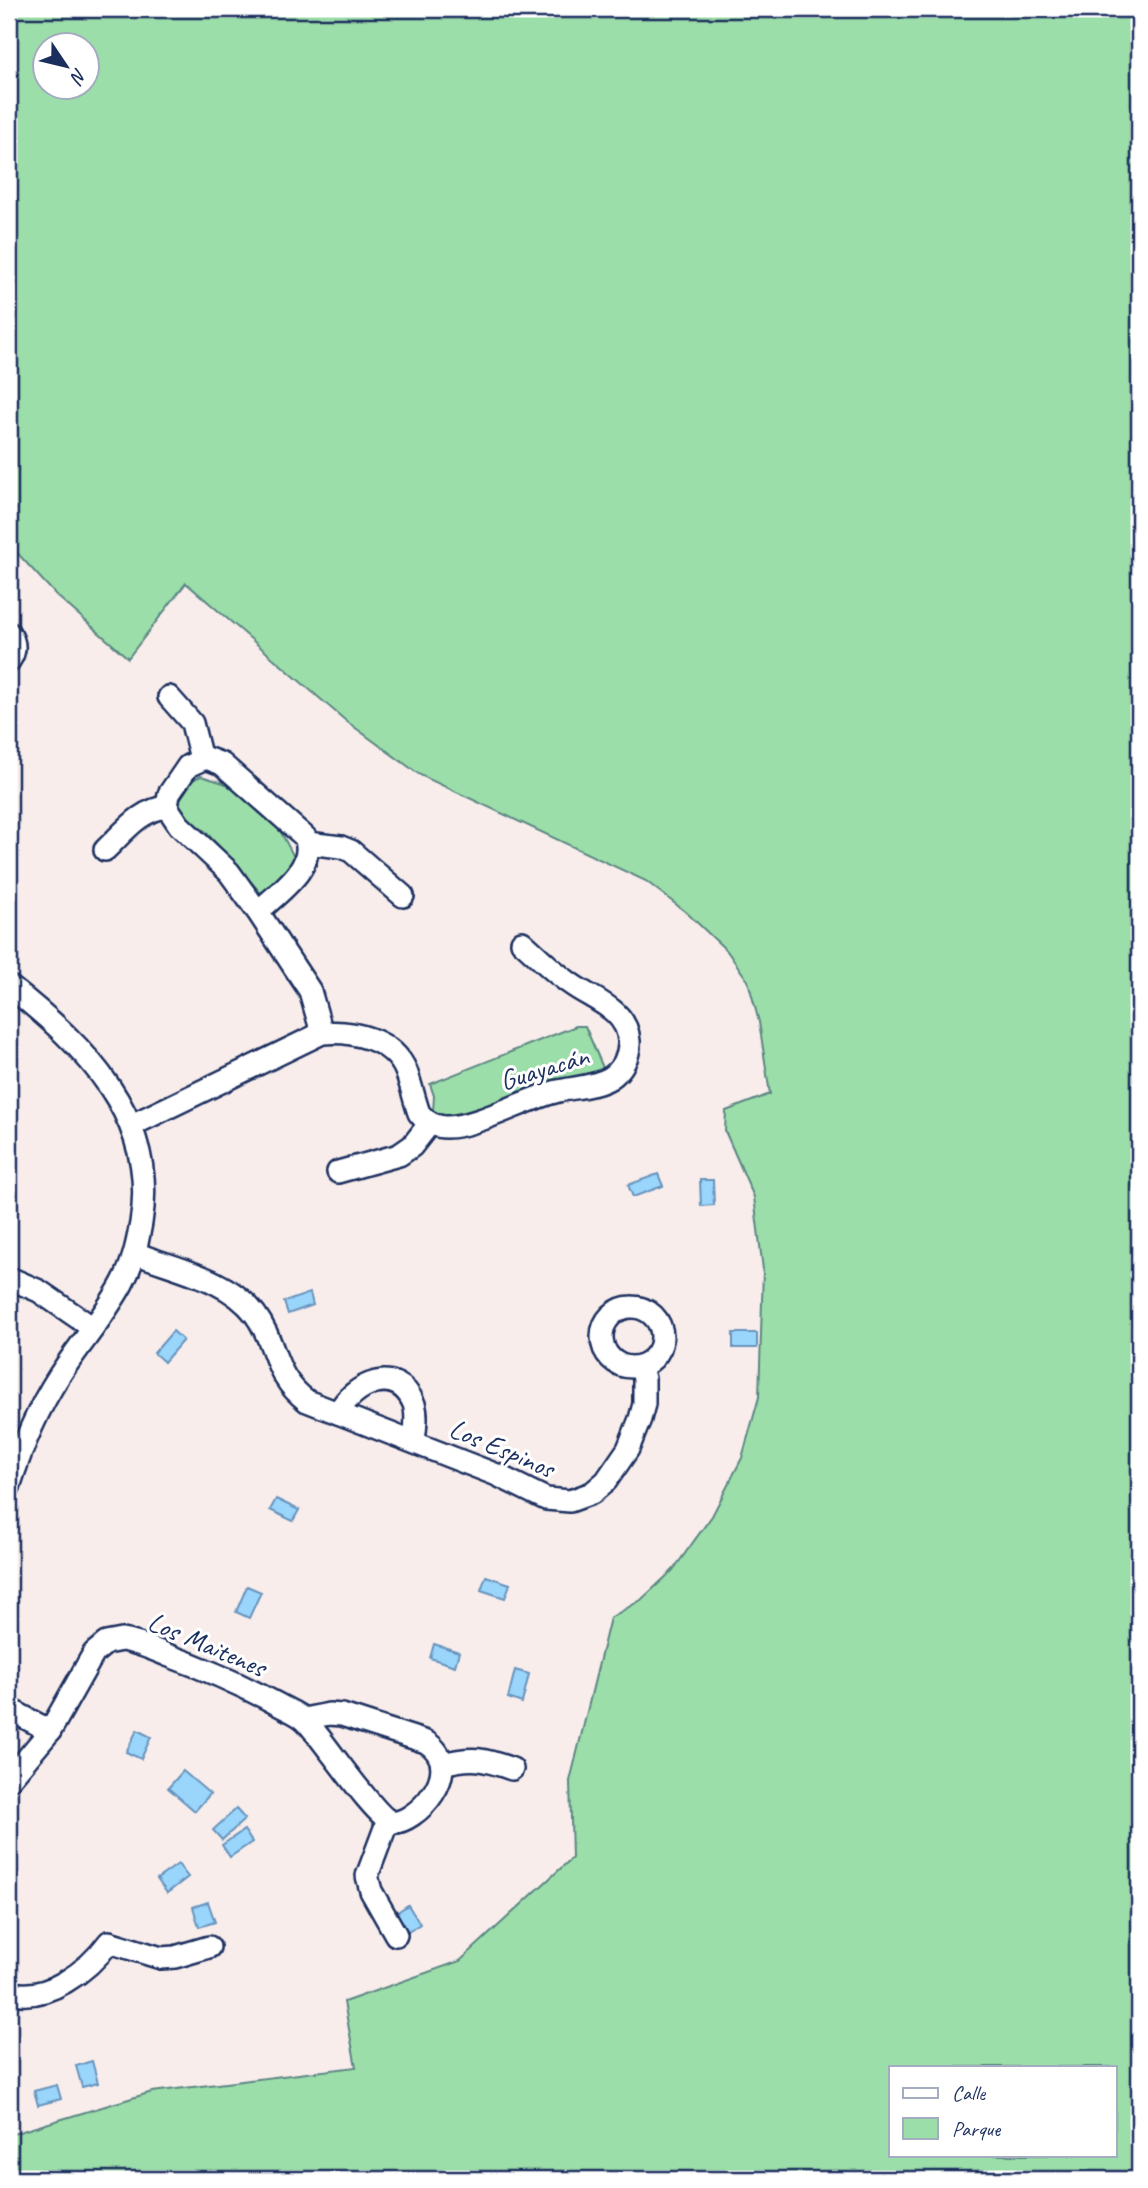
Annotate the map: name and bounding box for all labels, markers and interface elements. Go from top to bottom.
north arrow [32,32,102,102]
text: N [64,63,92,90]
street label: Guayacán [495,1038,594,1098]
street label: Los Espinos [444,1410,562,1487]
street label: Los Maitenes [143,1604,273,1685]
legend [889,2066,1116,2156]
text: Calle [952,2080,986,2106]
text: Parque [952,2116,1001,2142]

